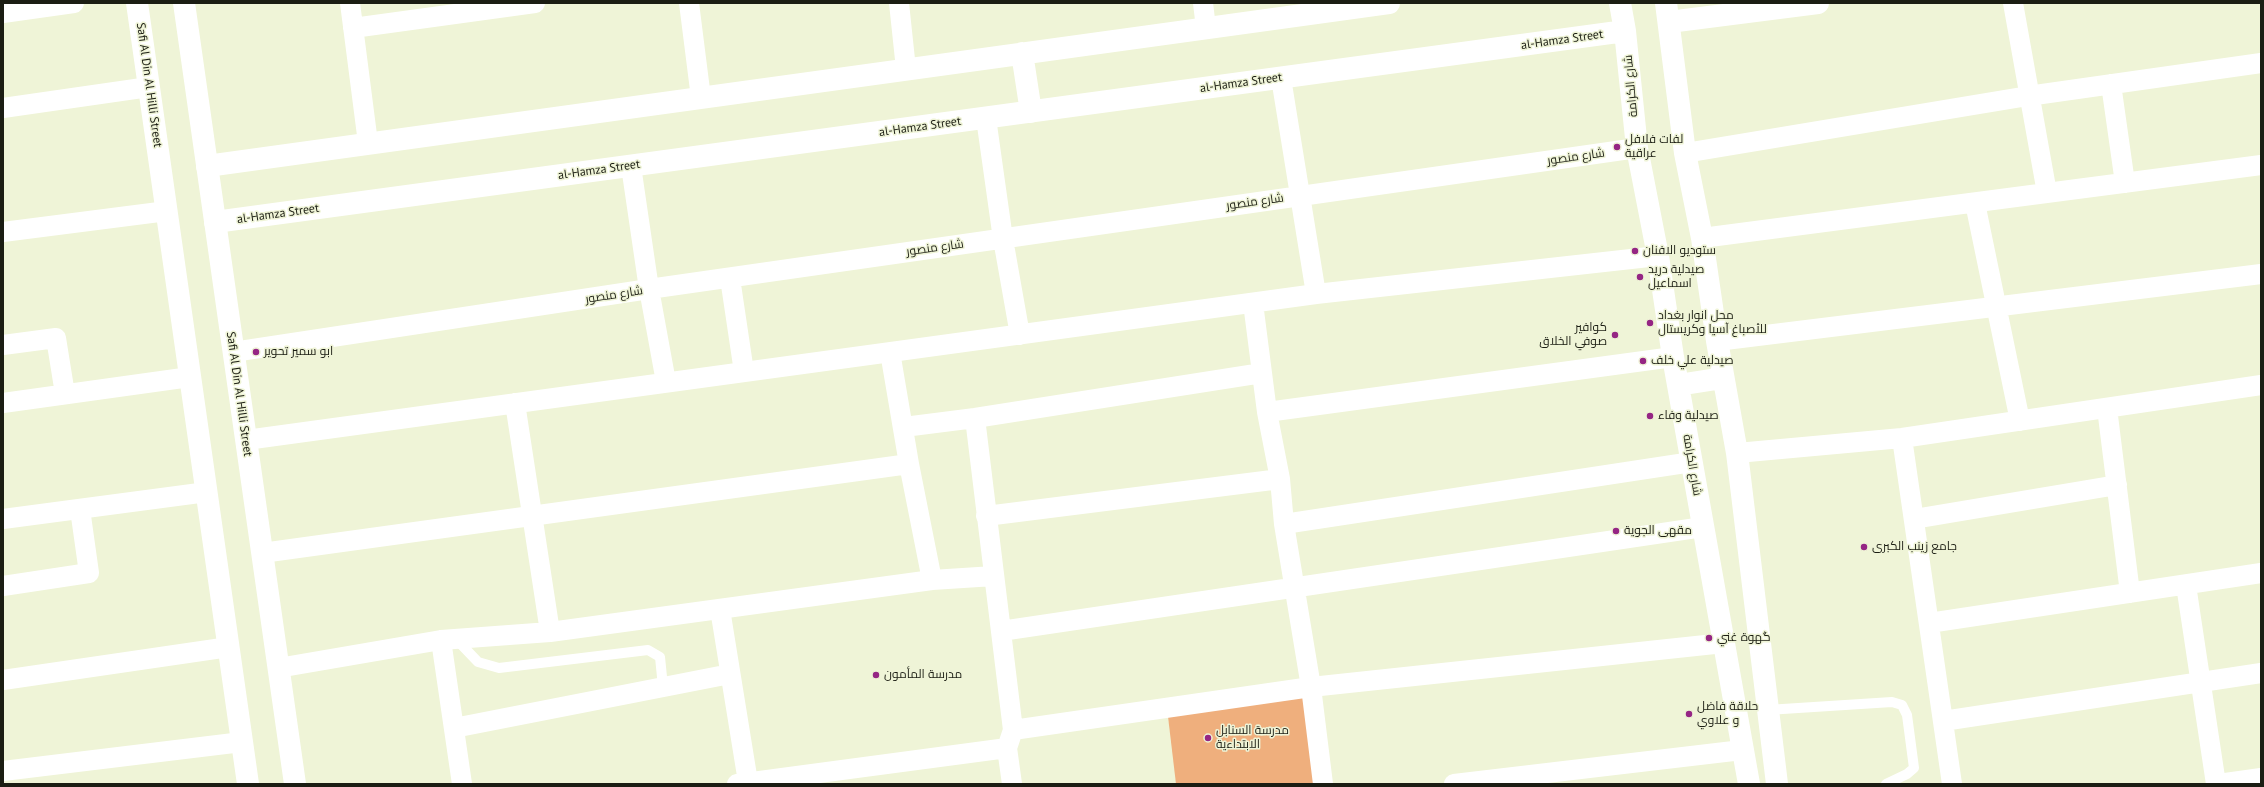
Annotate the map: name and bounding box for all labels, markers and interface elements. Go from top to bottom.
street label: Safi Al Din Al Hilli Street [133,22,165,148]
street label: al-Hamza Street [1520,27,1604,53]
street label: شارع الكرامة [1621,54,1641,118]
street label: al-Hamza Street [1199,70,1283,96]
street label: al-Hamza Street [878,114,962,140]
place label: لفات فلافل عراقية [1625,133,1683,161]
marker: لفات فلافل عراقية [1612,142,1622,152]
street label: شارع منصور [1546,146,1606,168]
street label: al-Hamza Street [557,157,641,183]
street label: شارع منصور [1225,191,1285,213]
street label: al-Hamza Street [236,201,320,227]
street label: شارع منصور [905,237,965,259]
place label: ستوديو الافنان [1643,244,1716,258]
marker: ستوديو الافنان [1630,246,1640,256]
place label: صيدلية دريد اسماعيل [1648,263,1704,291]
marker: صيدلية دريد اسماعيل [1635,272,1645,282]
street label: شارع منصور [584,283,644,307]
place label: محل انوار بغداد للأصباغ آسيا وكريستال [1658,309,1767,337]
marker: محل انوار بغداد للأصباغ آسيا وكريستال [1645,318,1655,328]
place label: كوافير صوفي الخلاق [1539,321,1607,349]
marker: كوافير صوفي الخلاق [1610,330,1620,340]
street label: Safi Al Din Al Hilli Street [223,331,255,457]
place label: ابو سمير تحوير [264,345,333,359]
marker: ابو سمير تحوير [251,347,261,357]
place label: صيدلية علي خلف [1651,354,1734,368]
marker: صيدلية علي خلف [1638,356,1648,366]
place label: صيدلية وفاء [1658,409,1719,423]
marker: صيدلية وفاء [1645,411,1655,421]
street label: شارع الكرامة [1679,433,1705,497]
place label: مقهى الجوية [1624,524,1692,538]
marker: مقهى الجوية [1611,526,1621,536]
place label: جامع زينب الكبرى [1872,540,1957,554]
marker: جامع زينب الكبرى [1859,542,1869,552]
place label: گهوة غني [1717,631,1771,645]
marker: گهوة غني [1704,633,1714,643]
place label: مدرسة المأمون [884,668,962,682]
marker: مدرسة المأمون [871,670,881,680]
place label: حلاقة فاضل و علاوي [1697,700,1758,728]
marker: حلاقة فاضل و علاوي [1684,709,1694,719]
place label: مدرسة السنابل الابتداءية [1216,724,1289,752]
marker: مدرسة السنابل الابتداءية [1203,733,1213,743]

